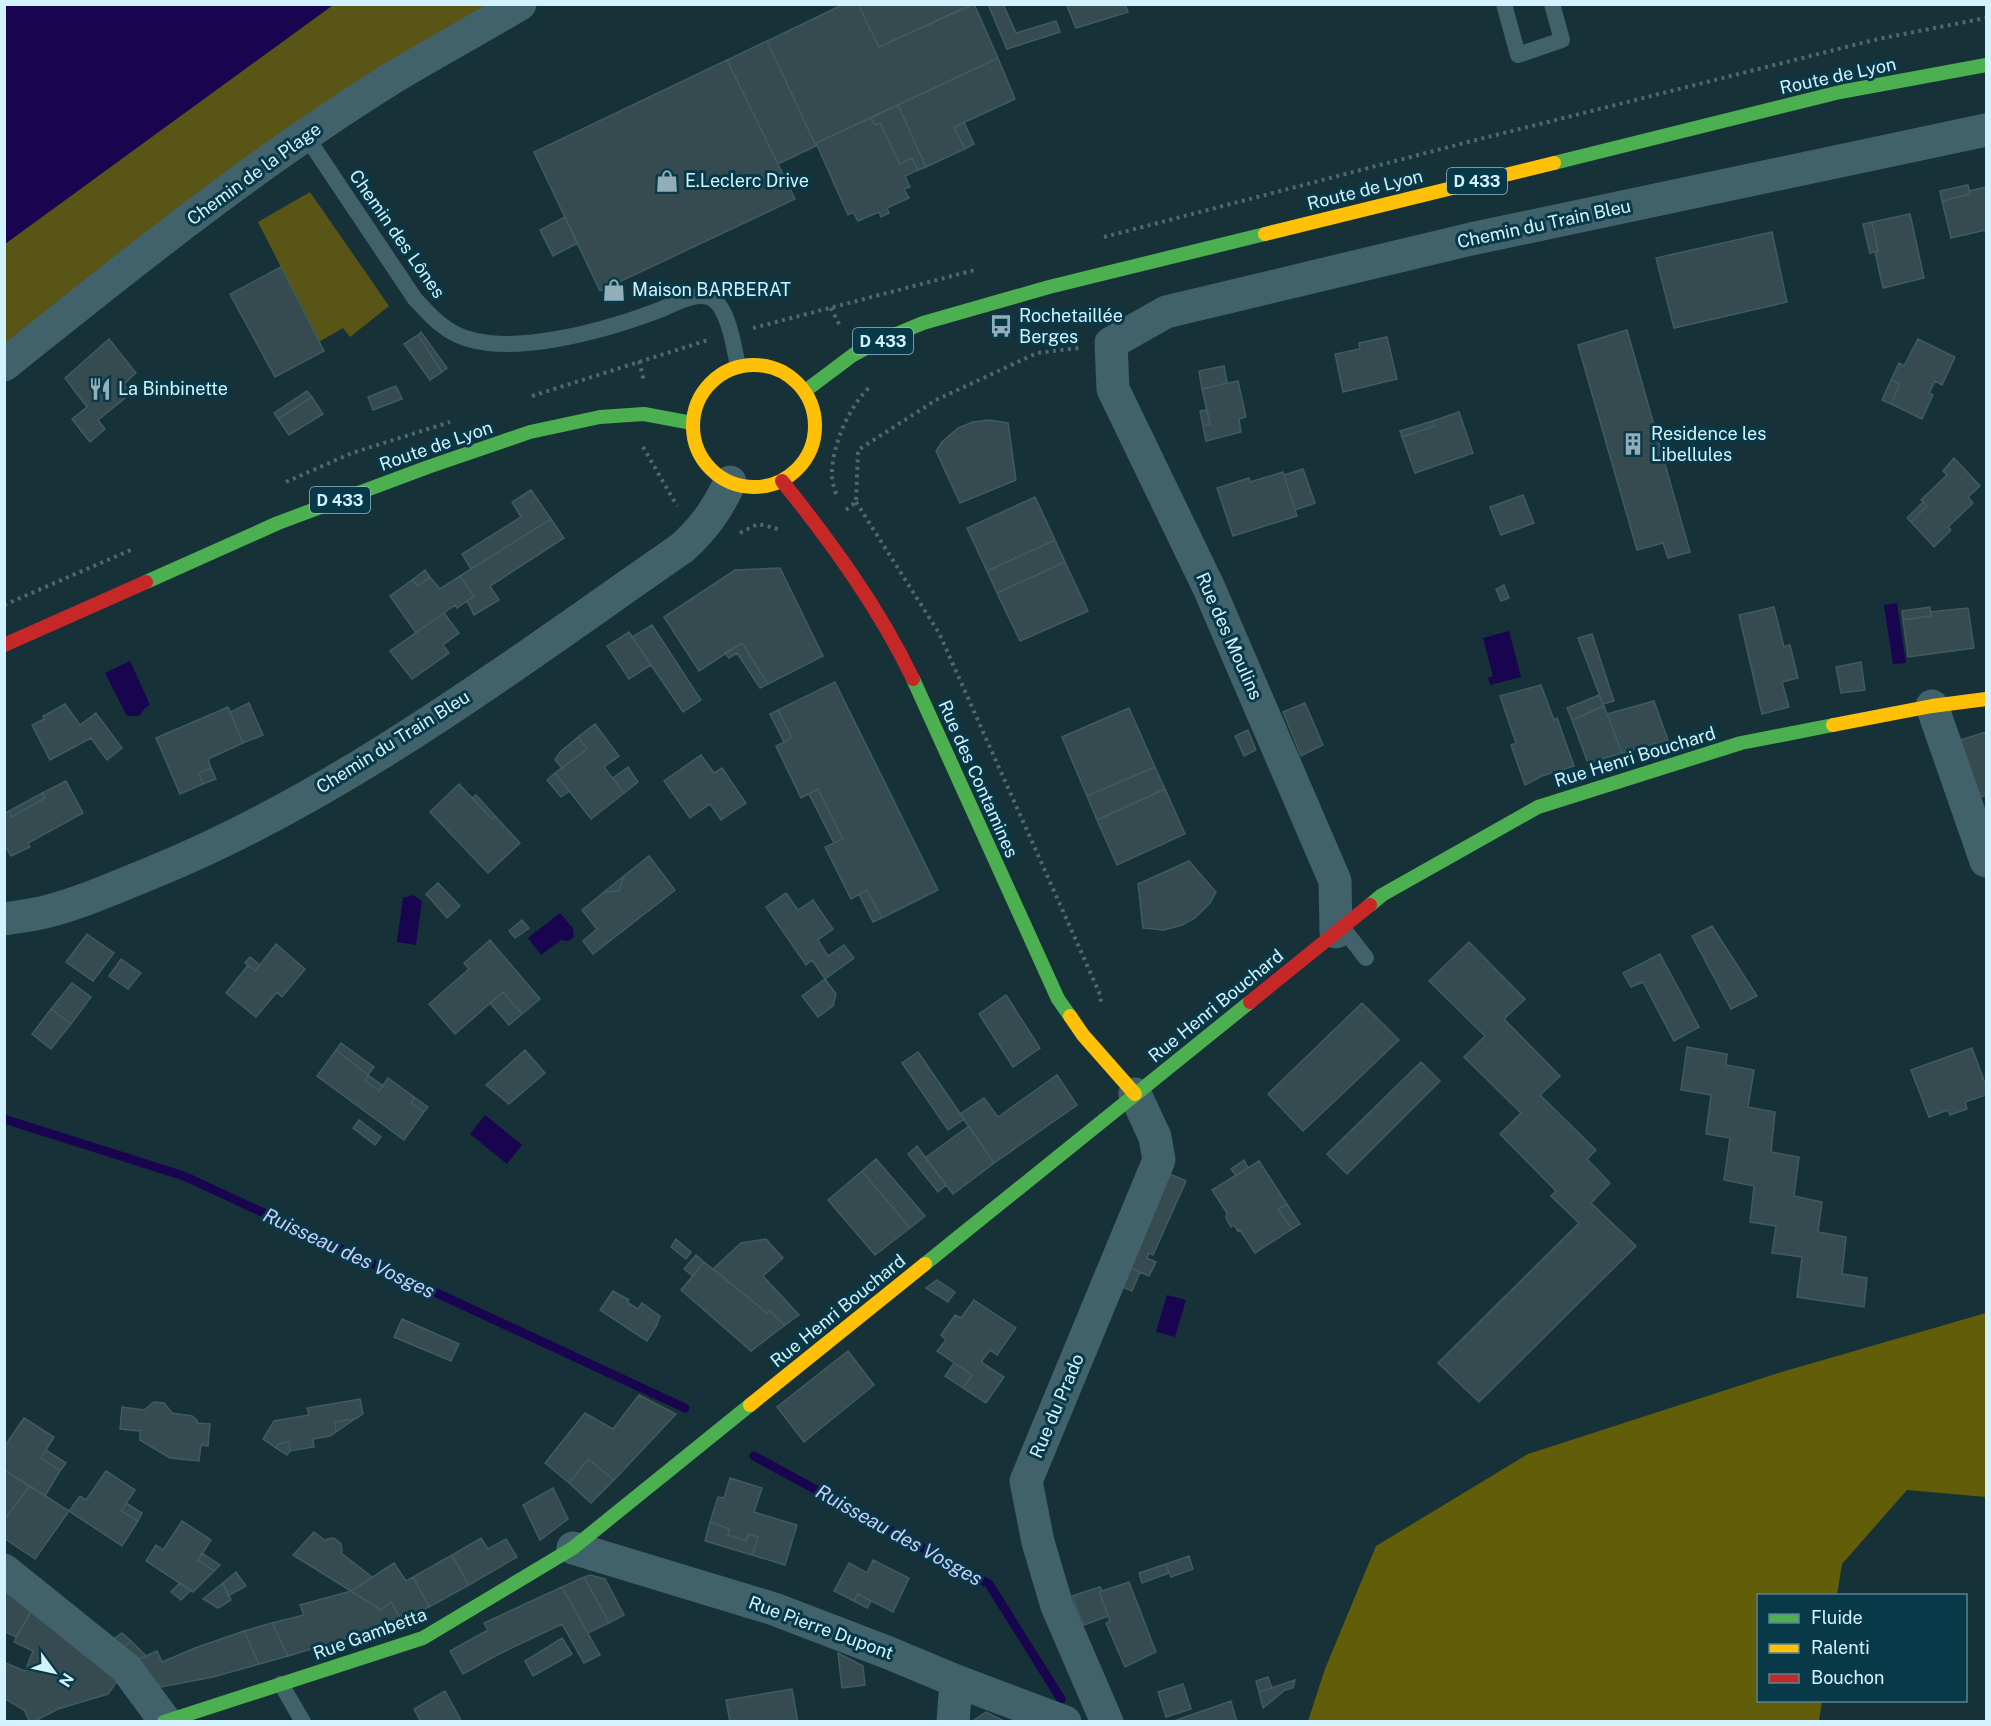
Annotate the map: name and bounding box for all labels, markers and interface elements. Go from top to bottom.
street label: Route de Lyon [1778,53,1898,98]
street label: Chemin de la Plage [183,118,325,229]
street label: Route de Lyon [1305,165,1425,214]
street label: Chemin des Lônes [345,166,450,302]
shop icon: E.Leclerc Drive [654,168,680,194]
road number: D 433 [1447,168,1507,194]
place label: E.Leclerc Drive [685,170,809,191]
street label: Chemin du Train Bleu [1455,195,1633,252]
shop icon: Maison BARBERAT [601,277,627,303]
place label: Maison BARBERAT [632,279,791,300]
place label: Rochetaillée Berges [1019,305,1123,347]
bus stop icon: Rochetaillée Berges [988,313,1014,339]
road number: D 433 [853,328,913,354]
restaurant icon: La Binbinette [87,376,113,402]
place label: La Binbinette [118,378,228,399]
street label: Route de Lyon [376,416,495,475]
place label: Residence les Libellules [1651,423,1766,465]
building icon: Residence les Libellules [1620,431,1646,457]
road number: D 433 [310,487,370,513]
street label: Rue des Moulins [1192,569,1267,703]
street label: Chemin du Train Bleu [312,686,473,797]
street label: Rue des Contamines [934,697,1023,861]
street label: Rue Henri Bouchard [1552,722,1718,791]
street label: Rue Henri Bouchard [1144,945,1287,1066]
water label: Ruisseau des Vosges [259,1203,439,1303]
street label: Rue Henri Bouchard [766,1250,909,1371]
street label: Rue du Prado [1025,1350,1088,1461]
water label: Ruisseau des Vosges [812,1479,987,1591]
street label: Rue Pierre Dupont [746,1592,896,1663]
legend [1757,1594,1967,1702]
street label: Rue Gambetta [310,1603,429,1664]
text: Fluide [1811,1607,1863,1628]
text: Ralenti [1811,1637,1870,1658]
north arrow [24,1642,84,1702]
text: Bouchon [1811,1667,1884,1688]
text: N [55,1669,78,1690]

